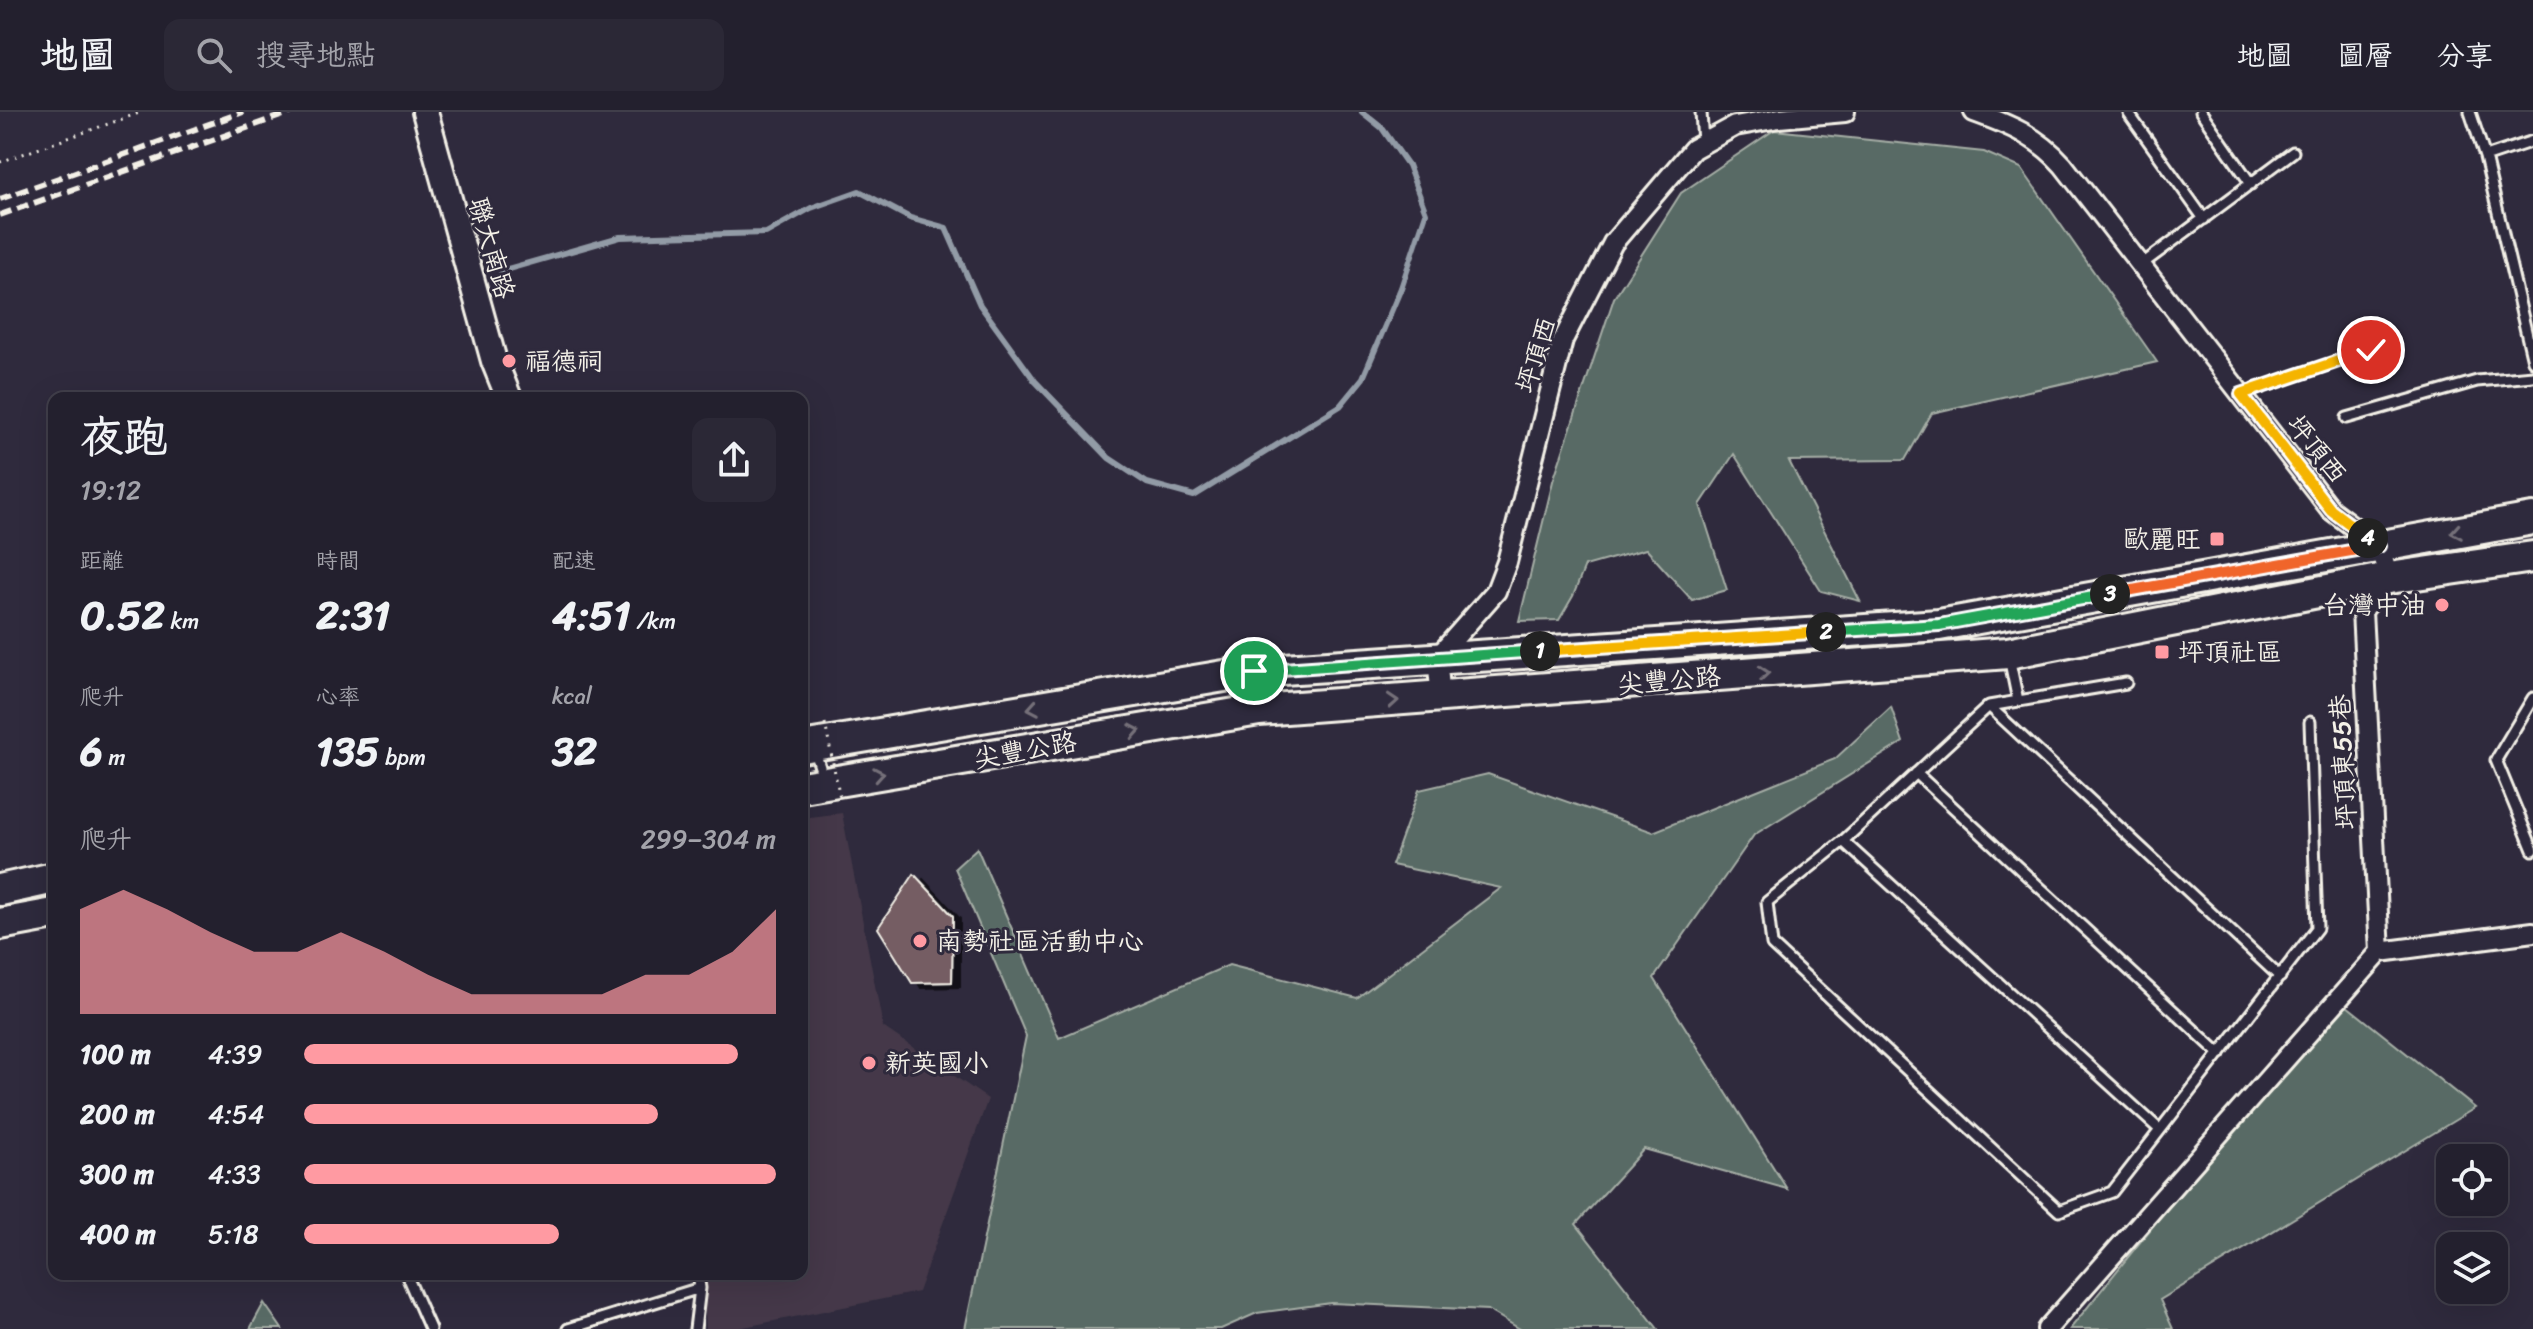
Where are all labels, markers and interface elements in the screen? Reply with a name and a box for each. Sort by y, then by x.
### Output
search box [164,19,724,91]
text: 地圖 [40,22,116,89]
text: 搜尋地點 [256,28,376,82]
text: 地圖 [2237,31,2293,80]
text: 圖層 [2337,31,2393,80]
text: 分享 [2437,31,2493,80]
icon: search [192,33,236,77]
street label: 聯大南路 [456,192,528,304]
street label: 坪頂西 [1502,311,1570,399]
pin [2337,316,2405,384]
icon: check [2349,328,2393,372]
place label: 福德祠 [525,338,603,384]
marker: 福德祠 [500,352,518,370]
text: 夜跑 [80,398,168,476]
street label: 坪頂西 [2275,404,2359,494]
button: share [692,418,776,502]
text: 19:12 [80,467,141,513]
place label: 歐麗旺 [2123,516,2201,562]
pin: 4 [2348,518,2388,558]
text: 4 [2361,518,2375,557]
one-way arrow [2449,523,2463,540]
marker: 歐麗旺 [2208,530,2226,548]
text: 距離 [80,541,124,580]
text: 時間 [316,541,360,580]
text: 配速 [552,541,596,580]
pin: 3 [2090,574,2130,614]
text: 3 [2104,574,2116,613]
text: 0.52 [80,580,165,651]
text: 2:31 [316,580,390,651]
text: 4:51 [552,580,631,651]
place label: 台灣中油 [2322,582,2426,628]
marker: 台灣中油 [2433,596,2451,614]
text: km [165,602,199,641]
text: /km [631,602,676,641]
pin: 2 [1806,612,1846,652]
text: 2 [1820,612,1832,651]
place label: 坪頂社區 [2178,629,2282,675]
pin: 1 [1520,631,1560,671]
text: 1 [1535,631,1545,670]
pin [1220,637,1288,705]
marker: 坪頂社區 [2153,643,2171,661]
icon: arrive [1232,649,1276,693]
street label: 尖豐公路 [1615,653,1723,707]
one-way arrow [1758,664,1771,681]
text: 爬升 [80,677,124,716]
text: 心率 [316,677,360,716]
text: kcal [552,677,592,716]
one-way arrow [1387,693,1400,710]
street label: 坪頂東55巷 [2316,693,2370,831]
one-way arrow [1026,698,1040,715]
text: 6 [80,716,103,787]
text: 135 [316,716,380,787]
text: 32 [552,716,597,787]
street label: 尖豐公路 [970,718,1080,782]
one-way arrow [1129,723,1142,740]
text: m [103,738,125,777]
text: bpm [380,738,426,777]
one-way arrow [872,767,886,784]
text: 爬升 [80,816,132,862]
text: 299–304 m [641,816,776,862]
place label: 南勢社區活動中心 [936,918,1144,964]
marker: 南勢社區活動中心 [911,932,929,950]
text: 100 m [80,1031,151,1077]
text: 4:39 [208,1031,262,1077]
place label: 新英國小 [885,1040,989,1086]
marker: 新英國小 [860,1054,878,1072]
text: 200 m [80,1091,155,1137]
text: 4:54 [208,1091,264,1137]
map controls [2436,1144,2508,1304]
button: locate [2436,1144,2508,1216]
text: 300 m [80,1151,154,1197]
text: 4:33 [208,1151,261,1197]
text: 400 m [80,1211,156,1257]
text: 5:18 [208,1211,259,1257]
button: layers [2436,1232,2508,1304]

